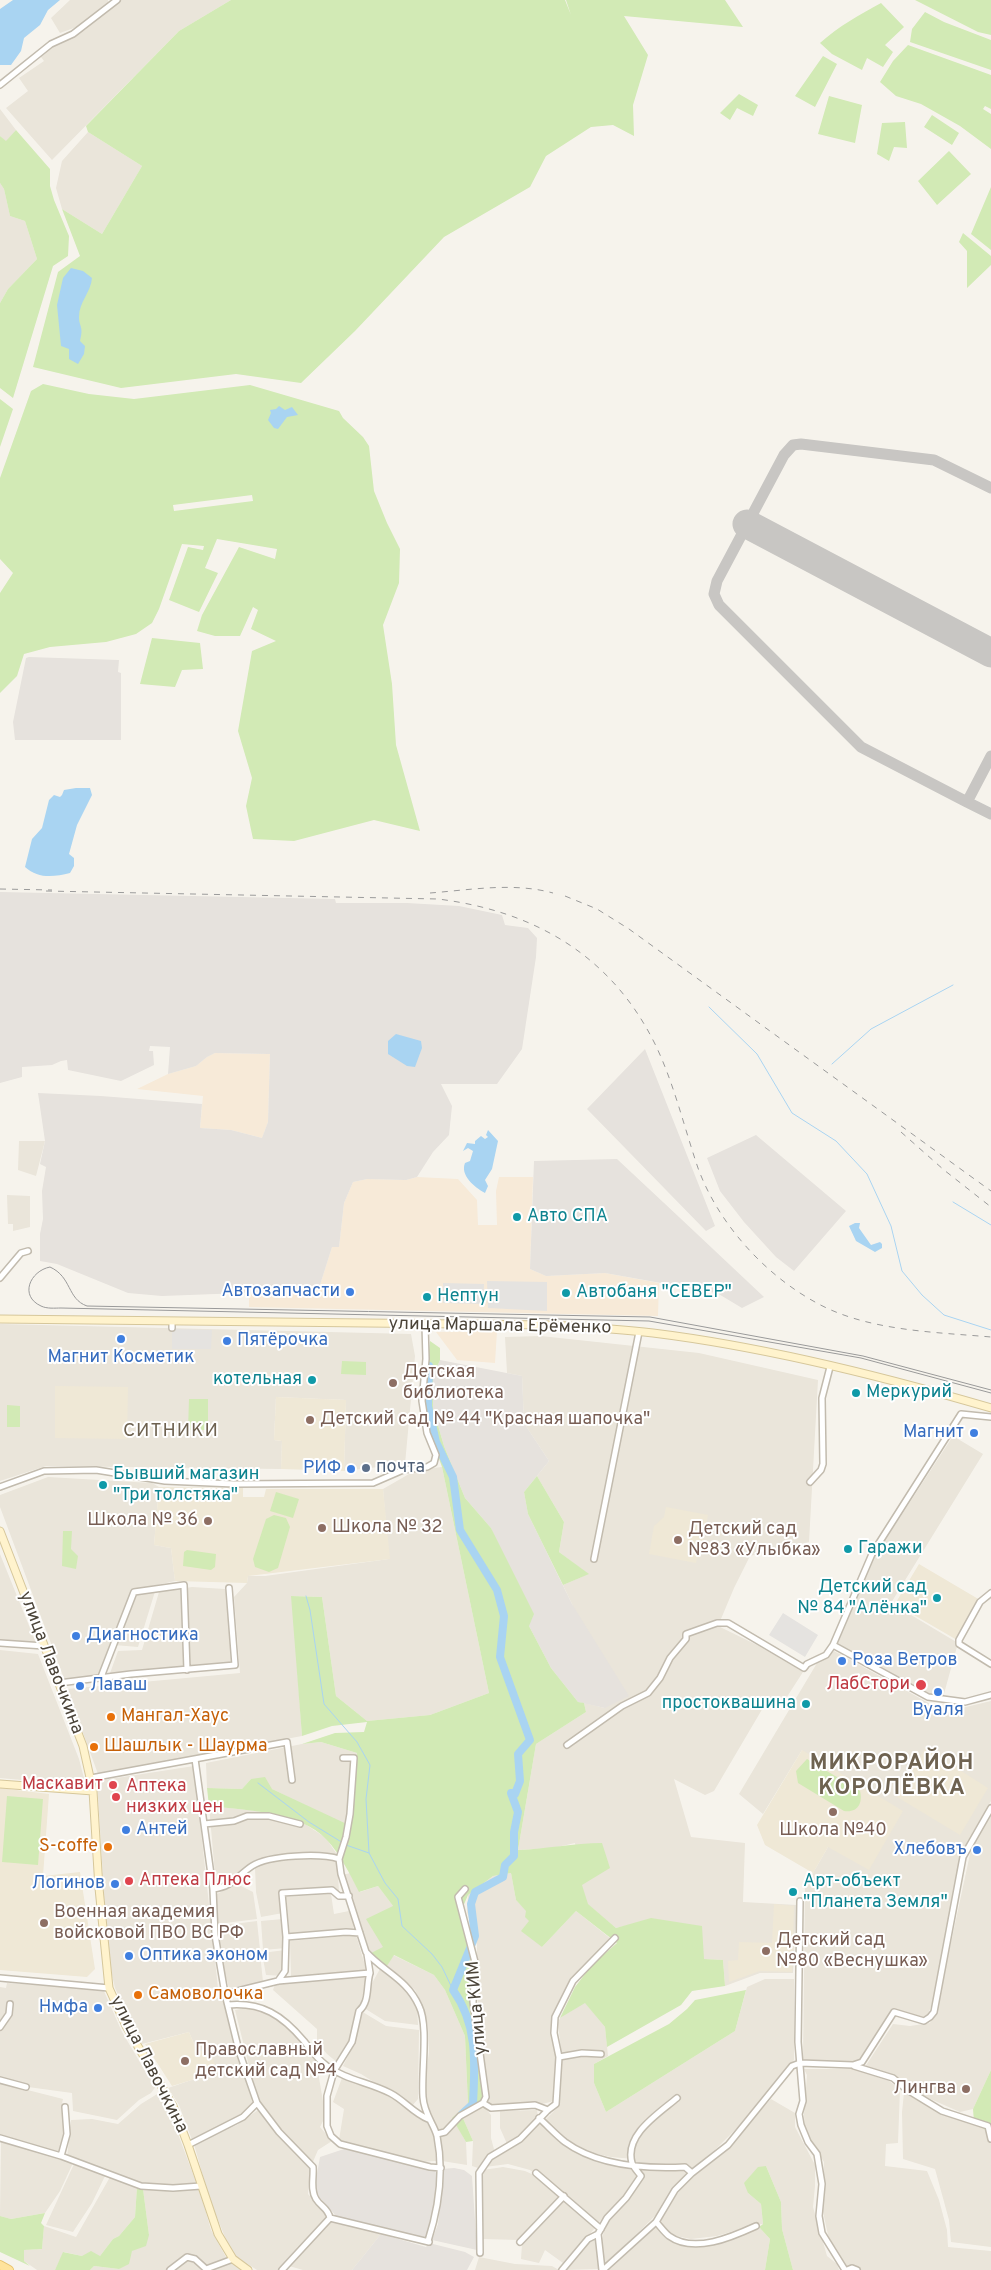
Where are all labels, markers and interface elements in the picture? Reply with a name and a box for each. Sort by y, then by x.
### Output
place label: Авто СПА [527,1206,608,1228]
marker: Авто СПА [511,1211,523,1223]
place label: Автозапчасти [221,1281,340,1303]
place label: Автобаня "СЕВЕР" [576,1282,732,1304]
marker: Автозапчасти [344,1286,356,1298]
place label: Нептун [437,1286,499,1308]
marker: Автобаня "СЕВЕР" [560,1287,572,1299]
marker: Нептун [421,1291,433,1303]
street label: улица Маршала Ерёменко [388,1314,612,1340]
place label: Пятёрочка [237,1330,328,1352]
marker: Магнит Косметик [115,1333,127,1345]
marker: Пятёрочка [221,1335,233,1347]
place label: Магнит Косметик [48,1347,194,1369]
place label: Детская библиотека [403,1362,504,1405]
place label: котельная [213,1369,302,1391]
marker: котельная [306,1374,318,1386]
marker: Детская библиотека [387,1377,399,1389]
place label: Меркурий [866,1382,952,1404]
marker: Меркурий [850,1387,862,1399]
place label: Детский сад № 44 "Красная шапочка" [320,1409,650,1431]
marker: Детский сад № 44 "Красная шапочка" [304,1414,316,1426]
district label: СИТНИКИ [122,1421,220,1443]
place label: Магнит [903,1422,964,1444]
marker: Магнит [968,1427,980,1439]
place label: почта [376,1457,425,1479]
place label: РИФ [303,1458,341,1480]
marker: почта [360,1462,372,1474]
marker: РИФ [345,1463,357,1475]
place label: Бывший магазин "Три толстяка" [113,1464,259,1506]
marker: Бывший магазин "Три толстяка" [97,1479,109,1491]
place label: Школа № 36 [87,1510,198,1532]
marker: Школа № 36 [202,1515,214,1527]
place label: Школа № 32 [332,1517,443,1539]
place label: Детский сад №83 «Улыбка» [688,1519,821,1562]
marker: Школа № 32 [316,1522,328,1534]
marker: Детский сад №83 «Улыбка» [672,1534,684,1546]
place label: Гаражи [858,1538,923,1560]
marker: Гаражи [842,1543,854,1555]
place label: Детский сад № 84 "Алёнка" [797,1577,927,1620]
street label: улица Лавочкина [13,1589,87,1737]
marker: Детский сад № 84 "Алёнка" [931,1592,943,1604]
place label: Диагностика [86,1625,198,1647]
marker: Диагностика [70,1630,82,1642]
place label: Роза Ветров [852,1650,958,1672]
marker: Роза Ветров [836,1655,848,1667]
place label: ЛабСтори [826,1674,910,1696]
place label: Лаваш [90,1675,147,1697]
marker: ЛабСтори [914,1678,928,1692]
marker: Лаваш [74,1680,86,1692]
marker: Вуаля [932,1686,944,1698]
place label: простоквашина [662,1693,796,1715]
marker: простоквашина [800,1698,812,1710]
place label: Вуаля [912,1700,964,1722]
place label: Мангал-Хаус [121,1706,229,1728]
marker: Мангал-Хаус [105,1711,117,1723]
place label: Шашлык - Шаурма [104,1736,267,1758]
marker: Шашлык - Шаурма [88,1741,100,1753]
district label: МИКРОРАЙОН КОРОЛЁВКА [808,1752,976,1804]
place label: Маскавит [22,1774,103,1796]
place label: Аптека низких цен [126,1776,223,1818]
marker: Маскавит [107,1779,119,1791]
marker: Аптека низких цен [110,1791,122,1803]
marker: Школа №40 [827,1806,839,1818]
place label: Антей [136,1819,188,1841]
place label: Школа №40 [779,1820,887,1842]
marker: Антей [120,1824,132,1836]
place label: S-coffe [39,1836,98,1858]
place label: Хлебовъ [894,1839,967,1861]
marker: S-coffe [102,1841,114,1853]
marker: Хлебовъ [971,1844,983,1856]
place label: Аптека Плюс [139,1870,251,1892]
place label: Арт-объект "Планета Земля" [803,1871,948,1914]
place label: Логинов [32,1873,105,1895]
marker: Аптека Плюс [123,1875,135,1887]
marker: Логинов [109,1878,121,1890]
marker: Арт-объект "Планета Земля" [787,1886,799,1898]
place label: Военная академия войсковой ПВО ВС РФ [54,1902,244,1945]
marker: Военная академия войсковой ПВО ВС РФ [38,1917,50,1929]
place label: Детский сад №80 «Веснушка» [776,1930,928,1972]
place label: Оптика эконом [139,1945,268,1967]
marker: Детский сад №80 «Веснушка» [760,1945,772,1957]
marker: Оптика эконом [123,1950,135,1962]
street label: улица КИМ [463,1960,493,2056]
place label: Самоволочка [148,1984,263,2006]
marker: Самоволочка [132,1989,144,2001]
street label: улица Лавочкина [104,1993,192,2137]
place label: Нмфа [39,1997,88,2019]
marker: Нмфа [92,2002,104,2014]
place label: Православный детский сад №4 [195,2040,337,2082]
marker: Православный детский сад №4 [179,2055,191,2067]
place label: Лингва [893,2078,956,2100]
marker: Лингва [960,2083,972,2095]

